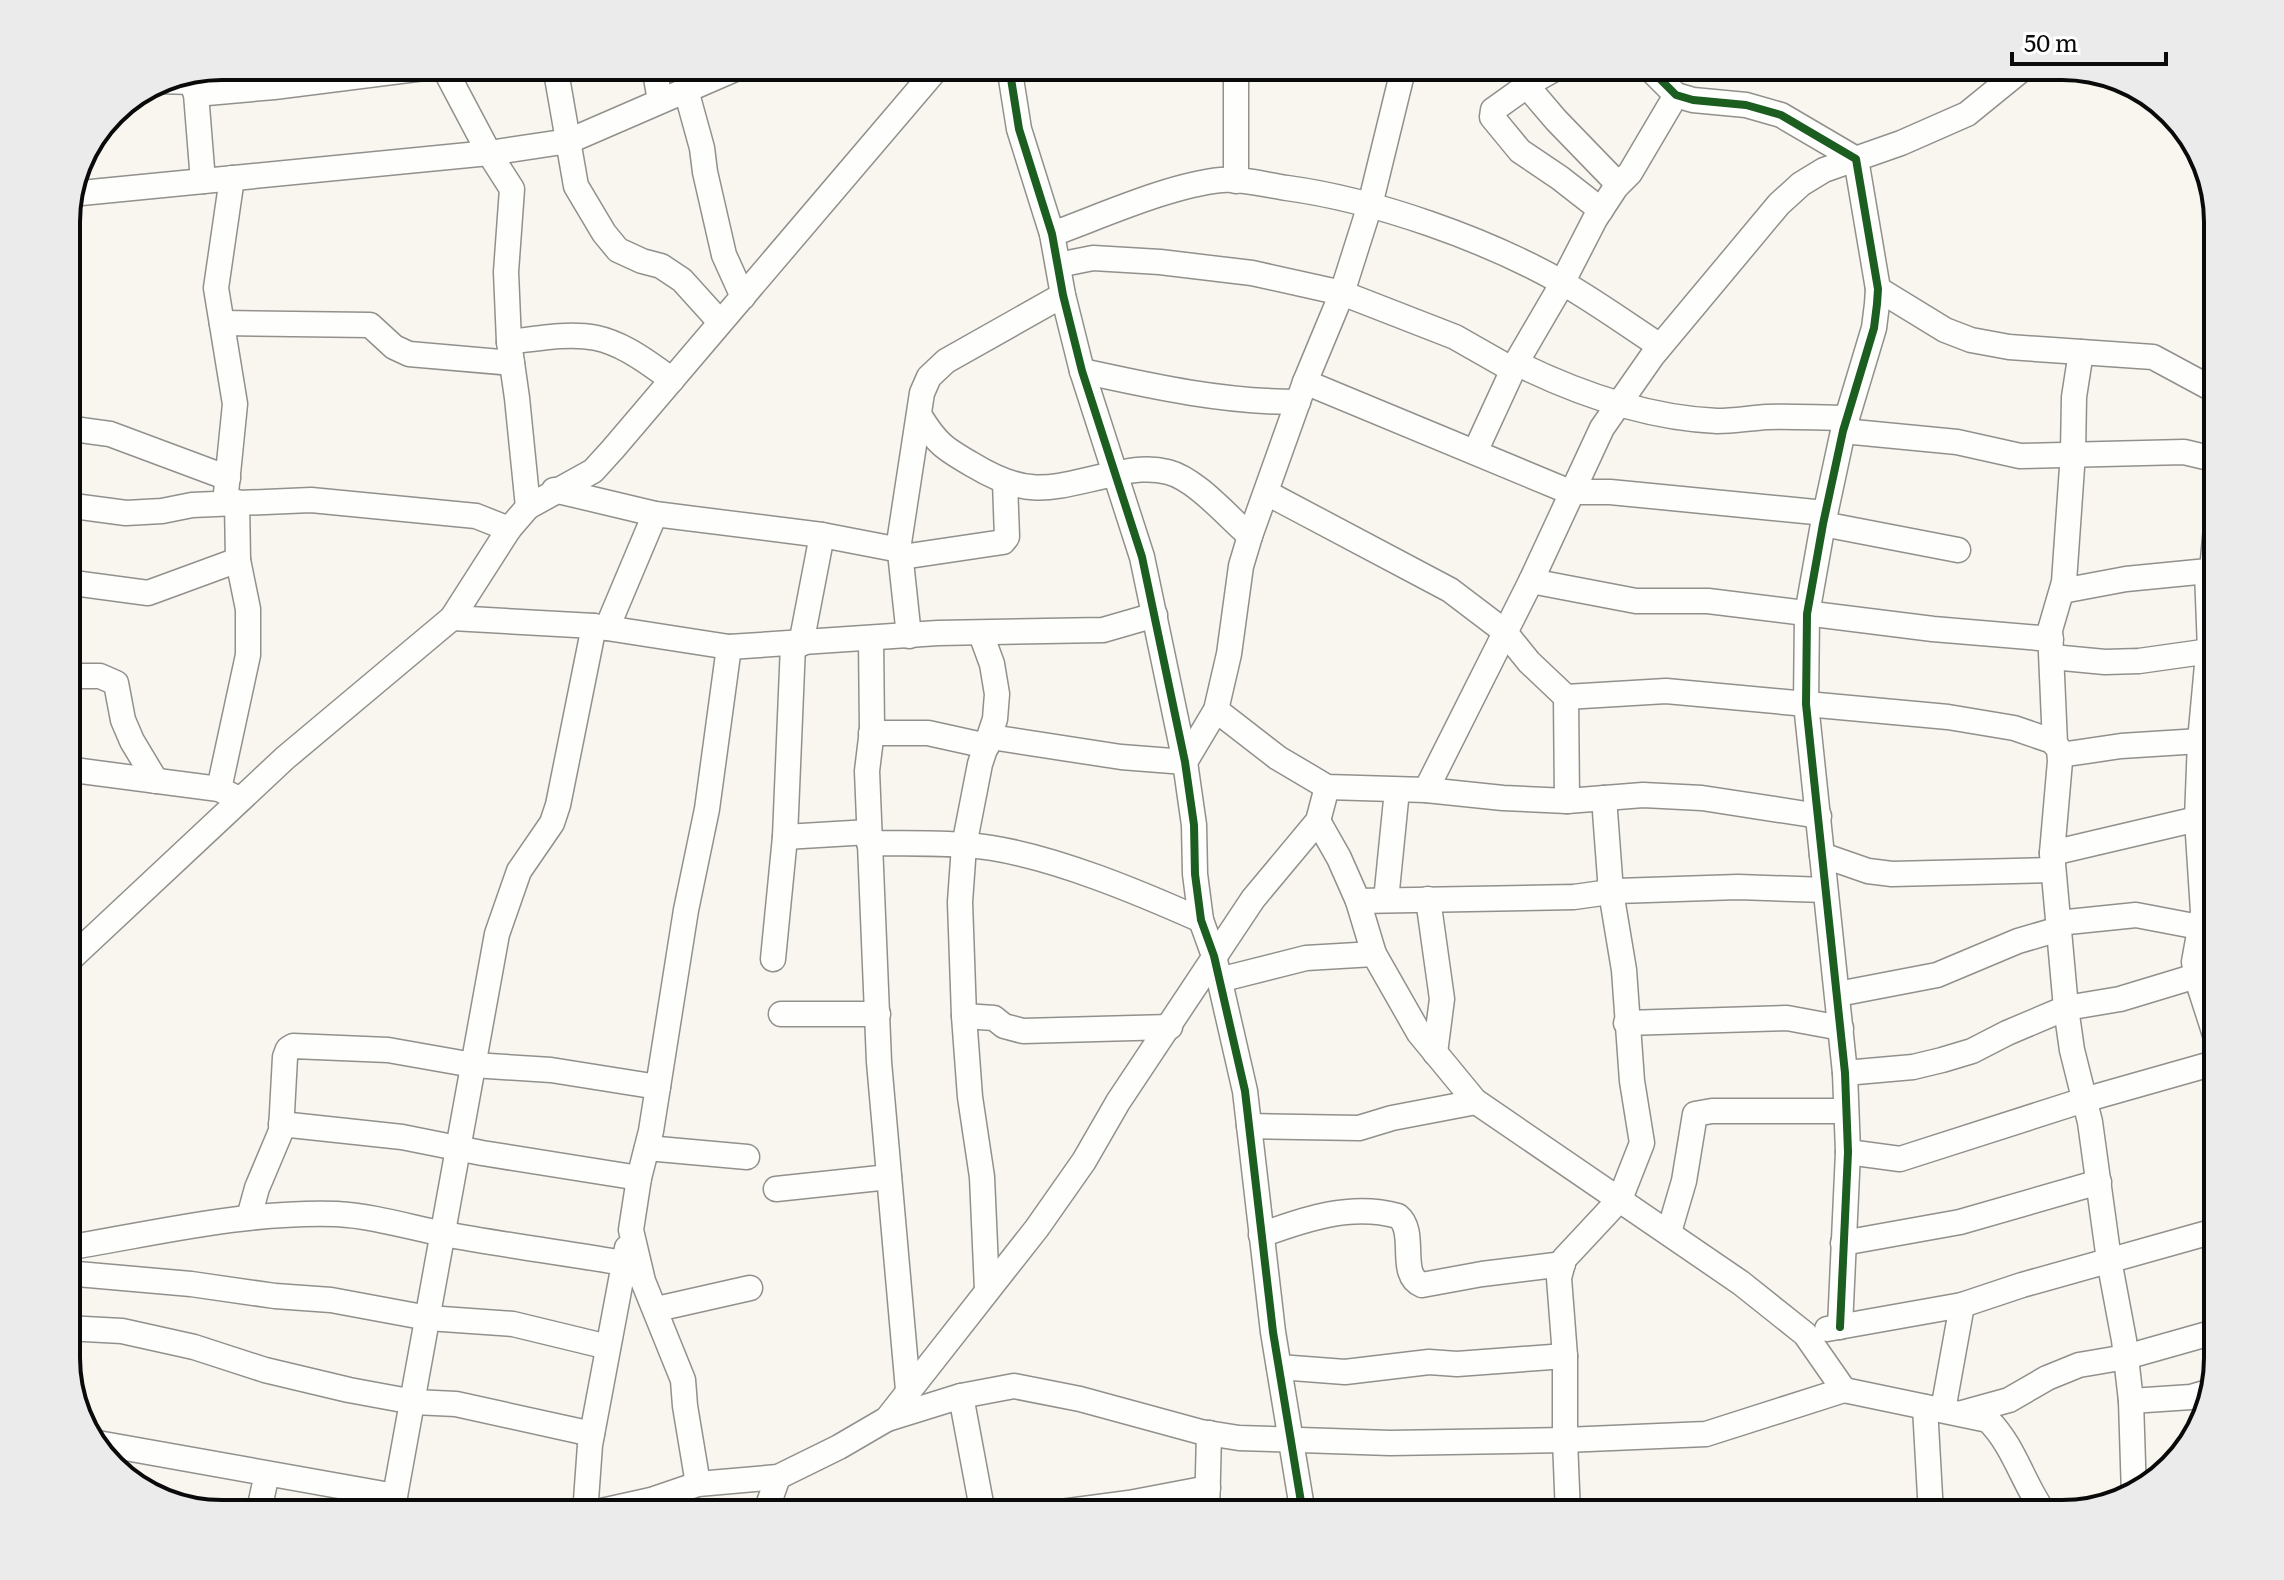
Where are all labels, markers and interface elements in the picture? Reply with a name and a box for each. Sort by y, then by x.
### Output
scale bar [2012,16,2166,66]
text: 50 m [2024,24,2078,59]

